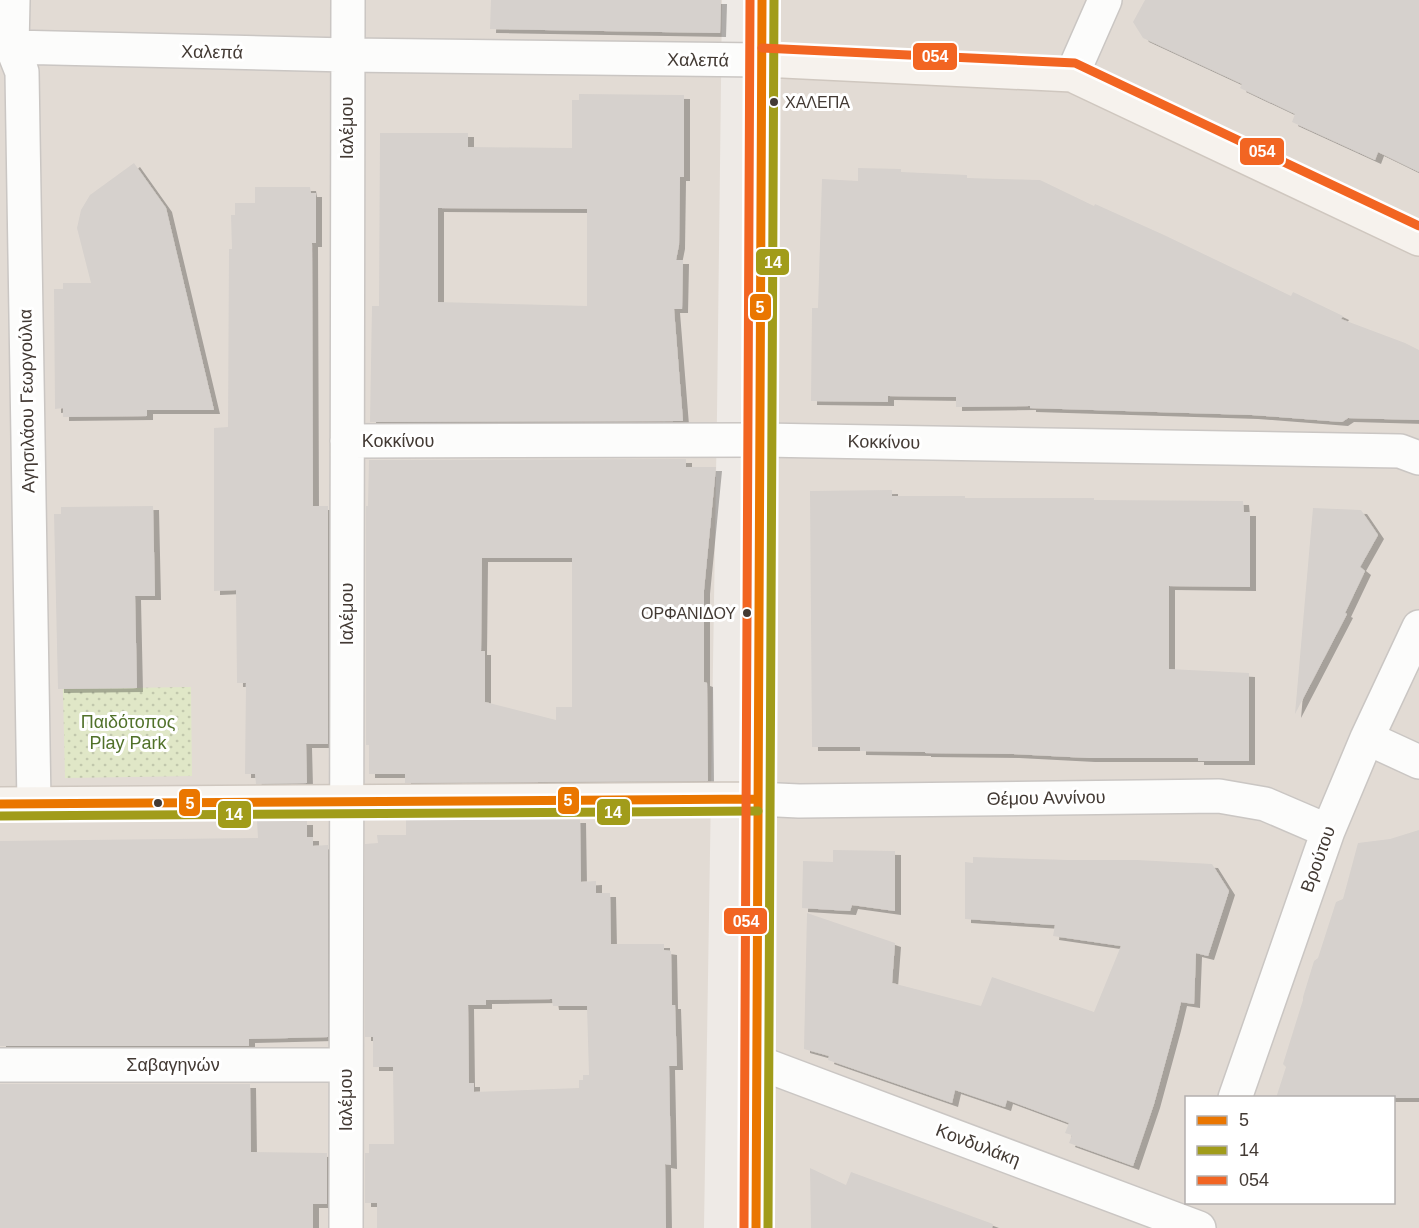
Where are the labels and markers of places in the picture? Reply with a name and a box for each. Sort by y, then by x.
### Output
place label: ΧΑΛΕΠΑ [785,94,850,111]
marker: ΧΑΛΕΠΑ [768,96,780,108]
place label: ΟΡΦΑΝΙΔΟΥ [641,605,736,622]
marker: ΟΡΦΑΝΙΔΟΥ [741,607,753,619]
unlabelled marker [152,797,164,809]

